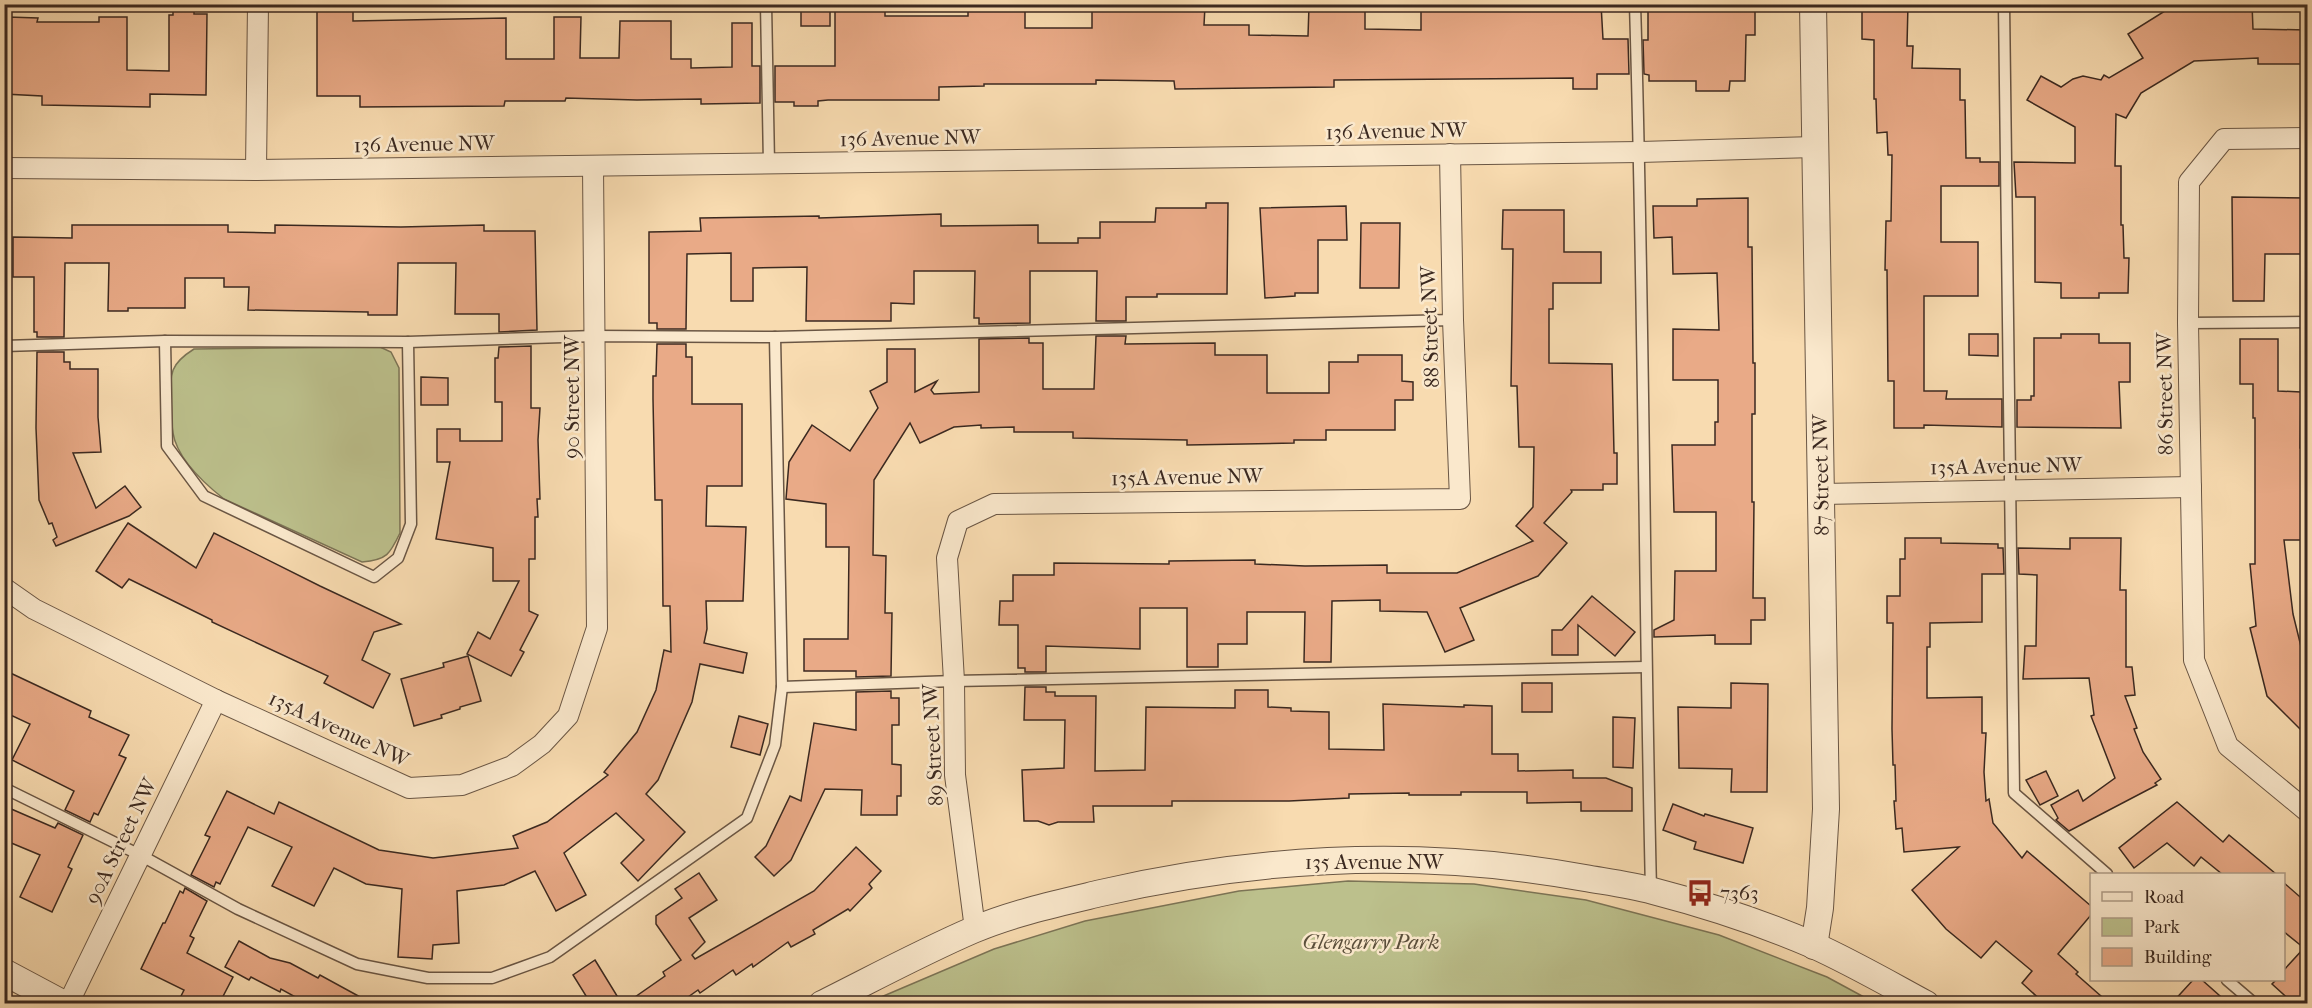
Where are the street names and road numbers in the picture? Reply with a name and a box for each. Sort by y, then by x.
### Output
street label: 136 Avenue NW [1325,118,1468,144]
street label: 136 Avenue NW [839,125,982,151]
street label: 136 Avenue NW [353,131,496,157]
street label: 88 Street NW [1416,264,1444,388]
street label: 86 Street NW [2152,331,2178,456]
street label: 90 Street NW [560,334,584,459]
street label: 87 Street NW [1808,413,1834,536]
street label: 135A Avenue NW [1930,453,2084,479]
street label: 135A Avenue NW [1111,464,1265,490]
street label: 89 Street NW [918,682,948,807]
street label: 135A Avenue NW [265,686,414,773]
street label: 90A Street NW [80,773,162,908]
street label: 135 Avenue NW [1305,850,1445,874]

